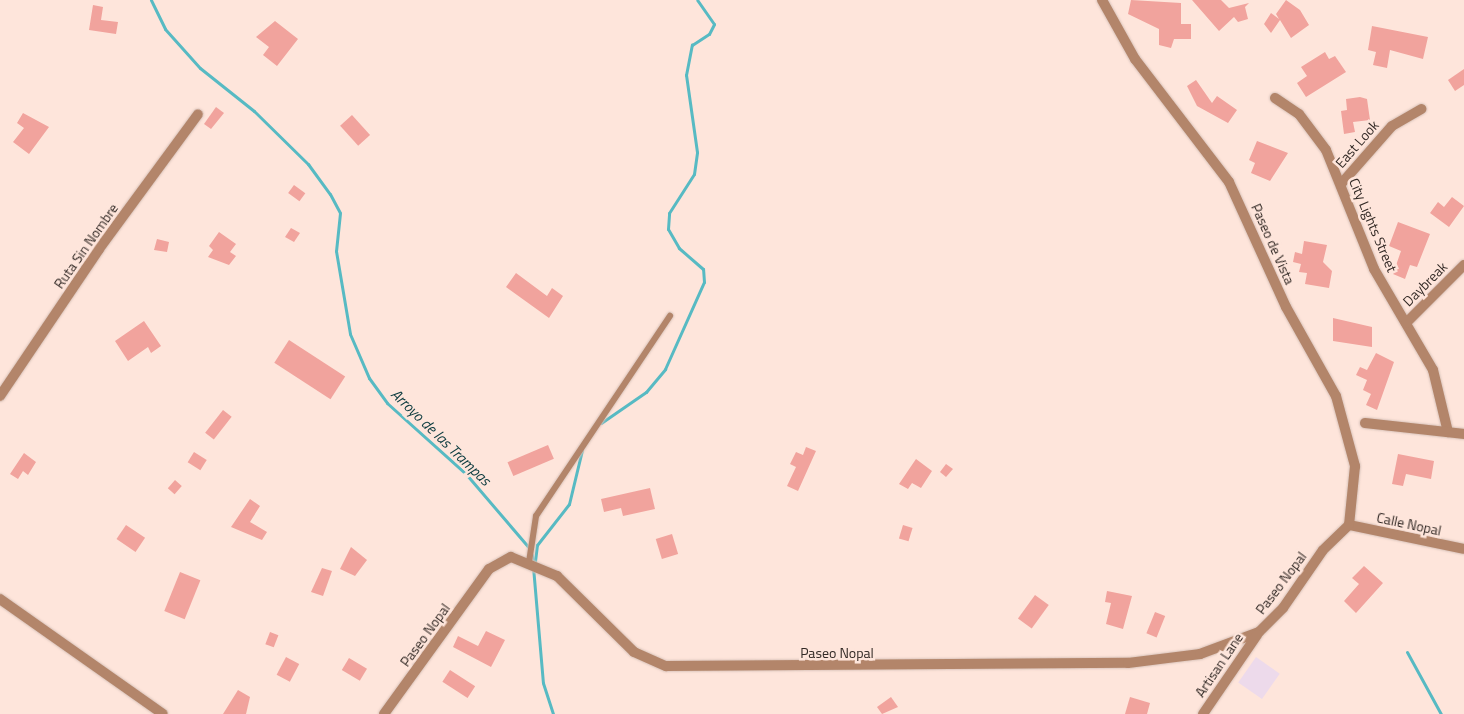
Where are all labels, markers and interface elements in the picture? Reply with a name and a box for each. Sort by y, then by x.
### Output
street label: East Look [1332,117,1382,171]
street label: City Lights Street [1346,175,1400,275]
street label: Ruta Sin Nombre [50,200,122,292]
street label: Paseo de Vista [1248,201,1298,287]
street label: Daybreak [1399,258,1451,310]
water label: Arroyo de las Trampas [387,385,495,489]
street label: Calle Nopal [1375,509,1443,539]
street label: Paseo Nopal [1252,549,1310,617]
street label: Paseo Nopal [397,600,453,670]
street label: Artisan Lane [1191,630,1247,700]
street label: Paseo Nopal [800,645,874,661]

